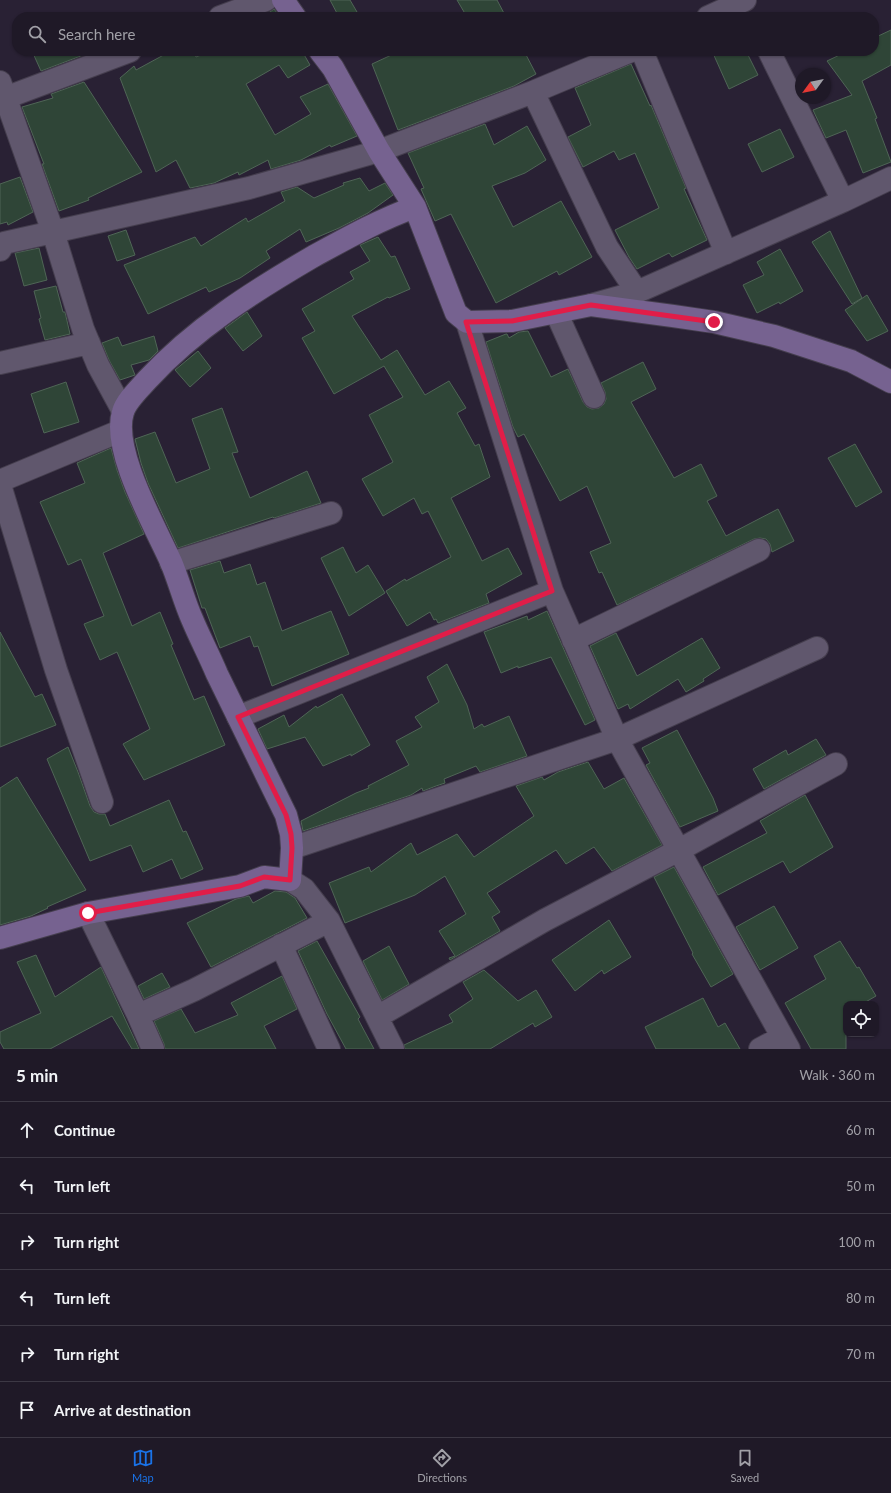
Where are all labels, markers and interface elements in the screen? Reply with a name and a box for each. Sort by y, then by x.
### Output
search box [12,12,879,56]
icon: search [26,23,48,45]
text: Search here [58,25,135,43]
north arrow [795,68,831,104]
route end [705,313,723,331]
route start [79,904,97,922]
map controls [843,1001,879,1037]
button: locate [843,1001,879,1037]
text: 5 min [16,1065,58,1086]
text: Walk · 360 m [799,1067,875,1083]
icon: ahead [16,1119,38,1141]
text: Continue [54,1121,115,1139]
text: 60 m [846,1122,875,1138]
icon: left [16,1175,38,1197]
text: Turn left [54,1177,110,1195]
text: 50 m [846,1178,875,1194]
icon: right [16,1231,38,1253]
text: Turn right [54,1233,119,1251]
text: 100 m [838,1234,875,1250]
icon: left [16,1287,38,1309]
text: Turn left [54,1289,110,1307]
text: 80 m [846,1290,875,1306]
icon: right [16,1343,38,1365]
text: Turn right [54,1345,119,1363]
text: 70 m [846,1346,875,1362]
icon: arrive [16,1399,38,1421]
text: Arrive at destination [54,1401,191,1419]
tab: Map [132,1447,154,1484]
tab: Directions [417,1447,467,1484]
tab: Saved [730,1447,759,1484]

